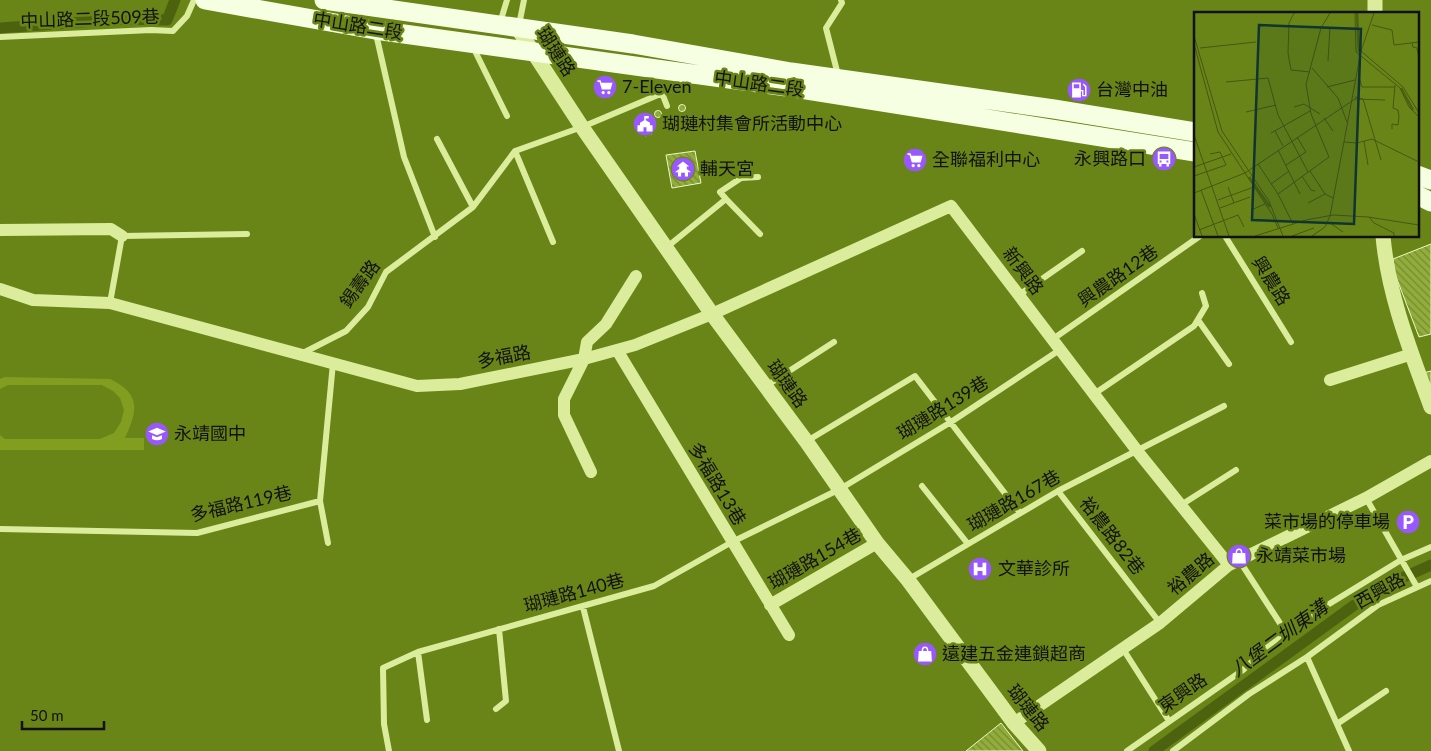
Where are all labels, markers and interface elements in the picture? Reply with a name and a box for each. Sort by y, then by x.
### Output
street label: 中山路二段509巷 [20,5,160,31]
street label: 中山路二段 [312,7,404,43]
inset map [1194,12,1418,238]
street label: 瑚璉路 [533,23,581,80]
street label: 中山路二段 [713,66,805,100]
supermarket icon: 7-Eleven [592,74,618,100]
place label: 7-Eleven [622,75,692,97]
fuel station icon: 台灣中油 [1066,77,1092,103]
place label: 台灣中油 [1096,78,1168,100]
public building icon: 瑚璉村集會所活動中心 [632,111,658,137]
place label: 瑚璉村集會所活動中心 [662,112,842,134]
bus stop icon: 永興路口 [1151,146,1177,172]
supermarket icon: 全聯福利中心 [902,147,928,173]
place label: 永興路口 [1074,147,1146,169]
place label: 全聯福利中心 [932,148,1040,170]
temple icon: 輔天宮 [670,156,696,182]
place label: 輔天宮 [700,157,754,179]
street label: 興農路12巷 [1073,240,1162,311]
street label: 新興路 [999,242,1049,299]
street label: 興農路 [1248,252,1295,309]
street label: 錫壽路 [334,255,384,312]
street label: 多福路 [475,340,532,372]
street label: 瑚璉路 [763,355,813,412]
street label: 瑚璉路139巷 [893,370,992,444]
school or university icon: 永靖國中 [144,421,170,447]
place label: 永靖國中 [174,422,246,444]
street label: 多福路13巷 [685,438,751,529]
street label: 瑚璉路167巷 [963,465,1064,535]
street label: 多福路119巷 [188,481,294,525]
street label: 裕農路82巷 [1076,492,1150,579]
parking icon: 菜市場的停車場 [1395,509,1421,535]
place label: 菜市場的停車場 [1264,510,1390,532]
street label: 瑚璉路154巷 [764,523,865,593]
shop icon: 永靖菜市場 [1226,543,1252,569]
place label: 永靖菜市場 [1256,544,1346,566]
street label: 裕農路 [1163,547,1218,599]
hospital icon: 文華診所 [967,556,993,582]
place label: 文華診所 [998,557,1070,579]
street label: 西興路 [1351,567,1408,613]
street label: 瑚璉路140巷 [521,568,626,616]
water label: 八堡二圳東溝 [1226,593,1334,680]
shop icon: 遠建五金連鎖超商 [912,641,938,667]
place label: 遠建五金連鎖超商 [942,642,1086,664]
street label: 東興路 [1154,668,1211,717]
street label: 瑚璉路 [1003,679,1054,735]
scale bar [22,698,105,730]
text: 50 m [30,706,64,724]

